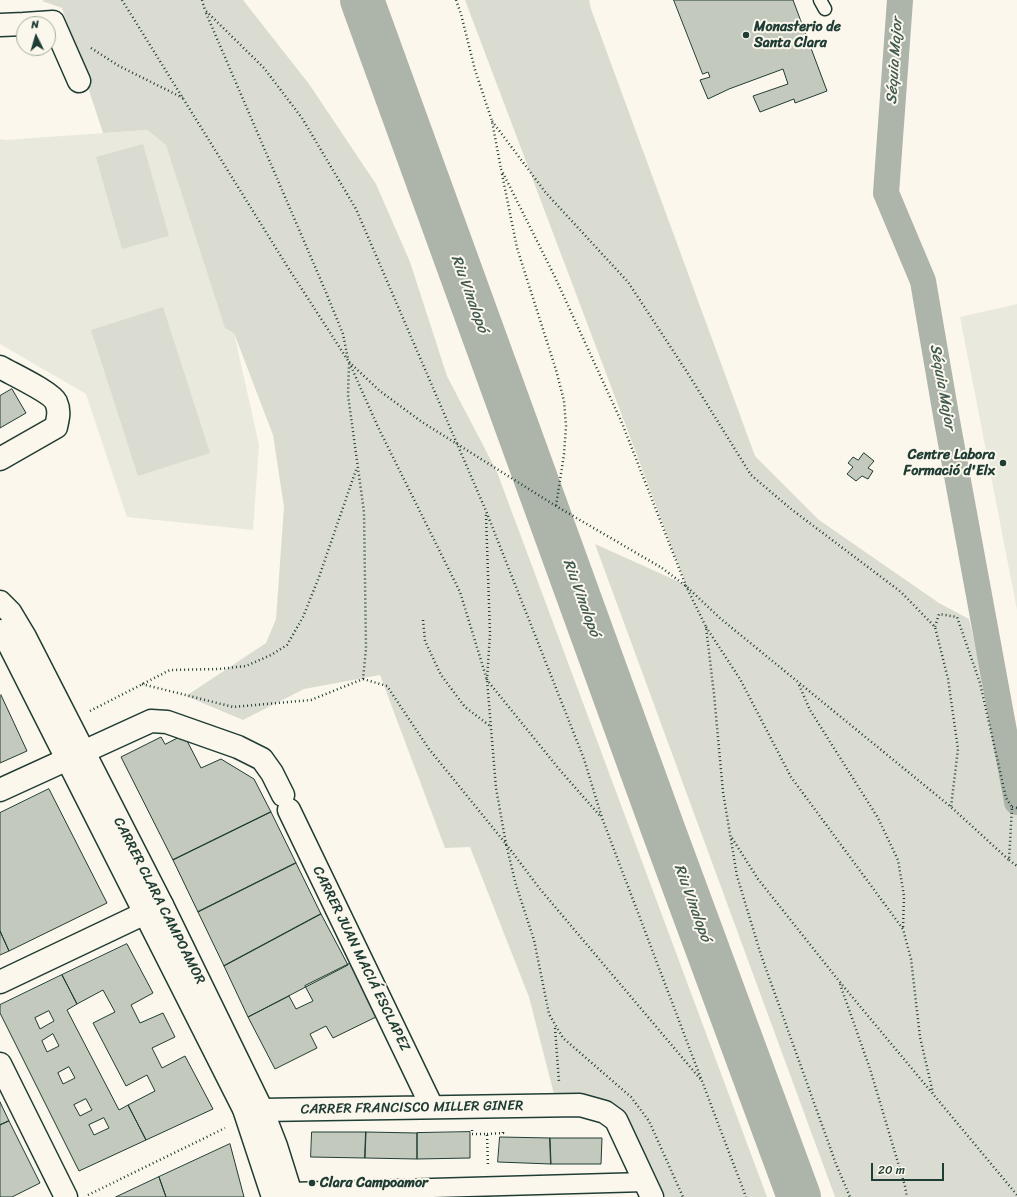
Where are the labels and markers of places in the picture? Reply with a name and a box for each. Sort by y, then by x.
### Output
place label: Monasterio de Santa Clara [754,19,841,52]
marker: Monasterio de Santa Clara [741,30,751,40]
place label: Centre Labora Formació d'Elx [904,447,995,480]
marker: Centre Labora Formació d'Elx [998,458,1008,468]
place label: Clara Campoamor [320,1175,428,1191]
marker: Clara Campoamor [307,1178,317,1188]

